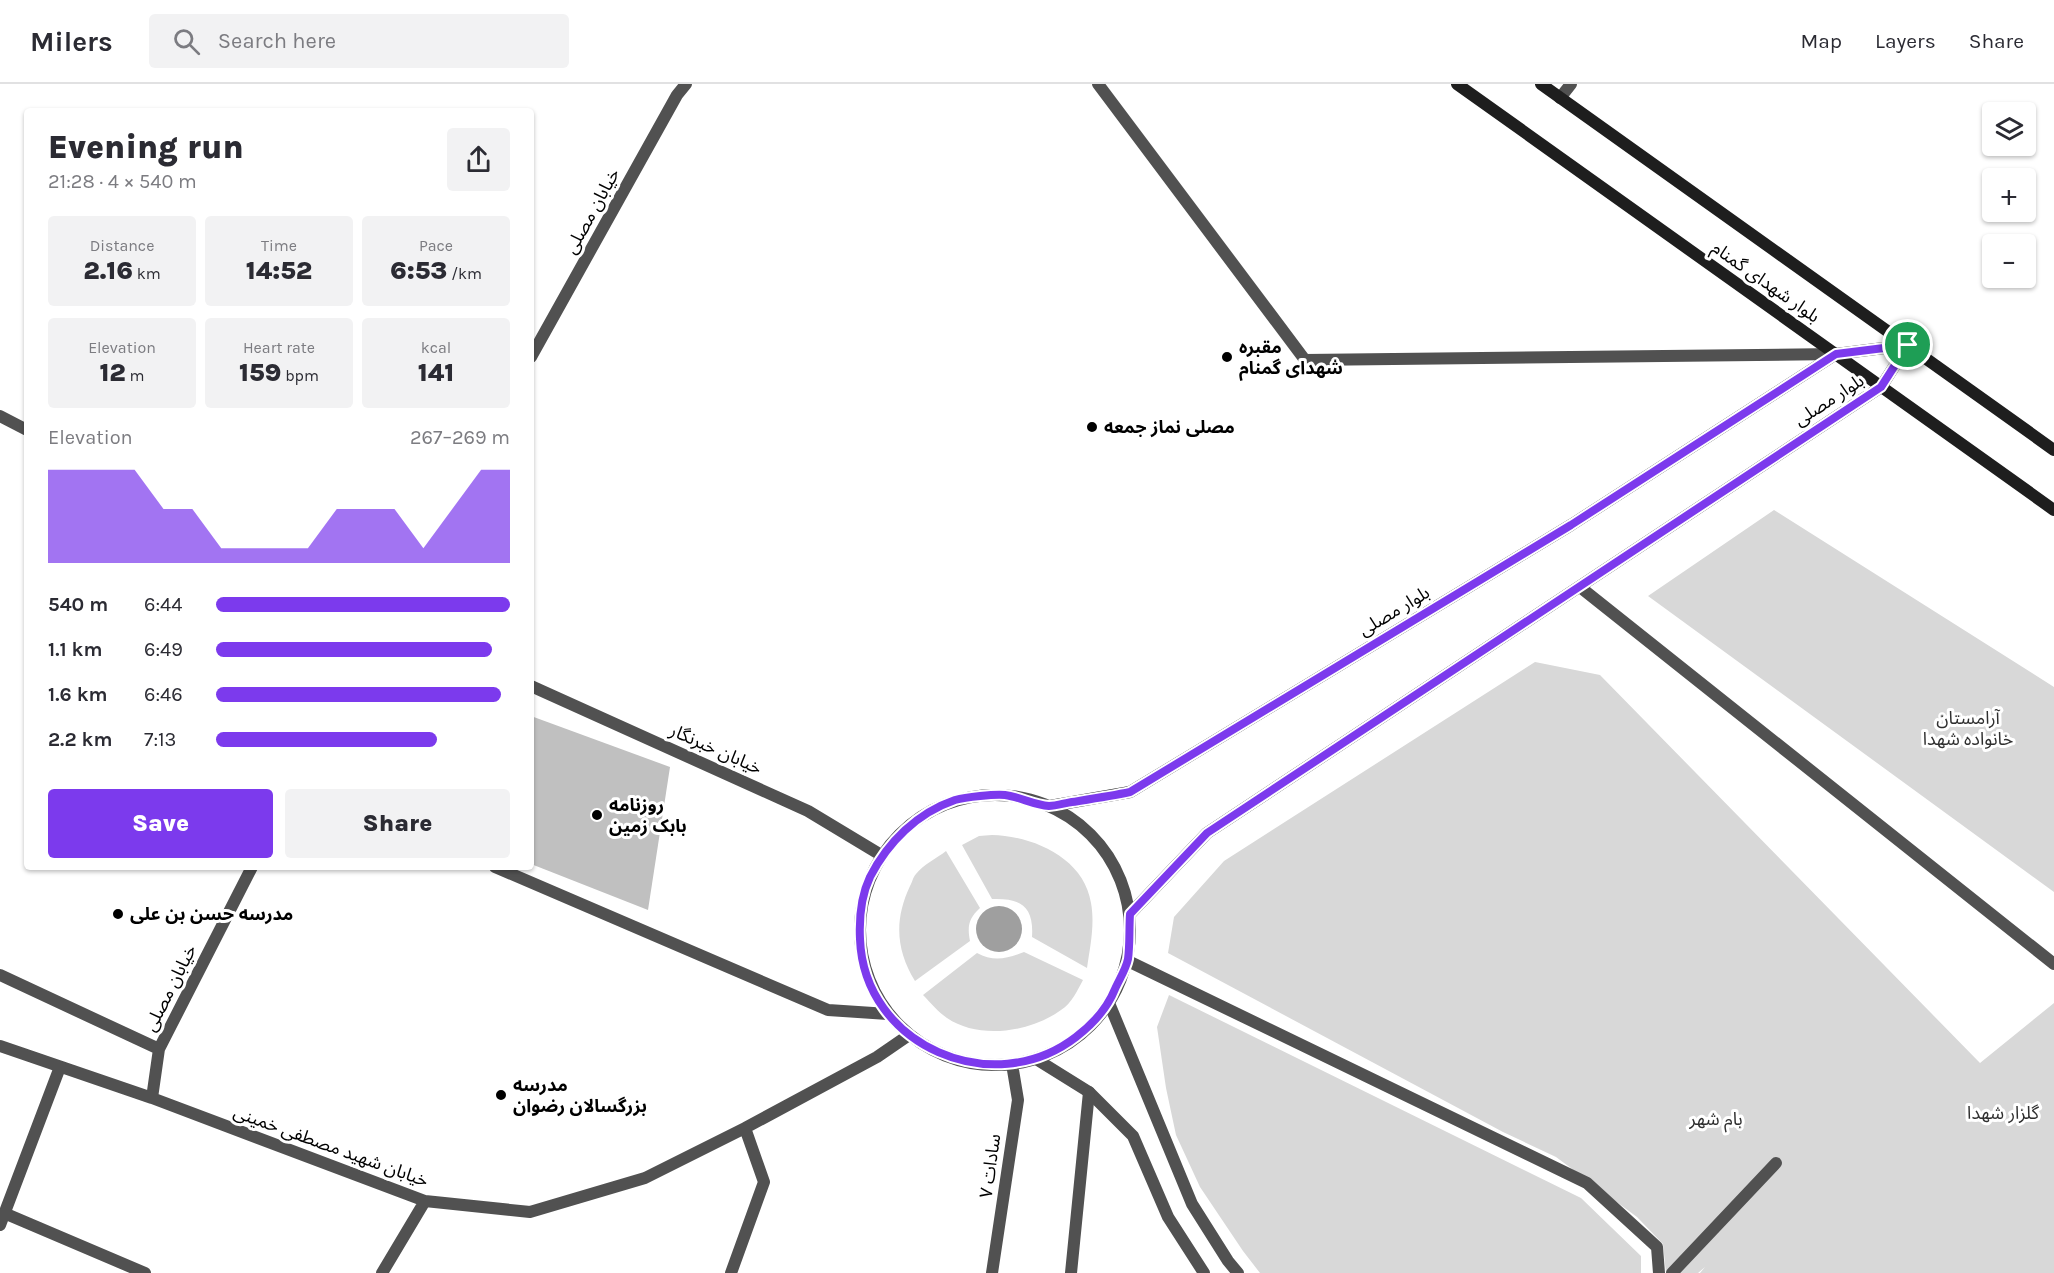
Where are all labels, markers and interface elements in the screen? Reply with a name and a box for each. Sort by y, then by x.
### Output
search box [149,14,569,68]
text: Milers [30,25,113,58]
icon: search [170,25,203,58]
text: Search here [218,28,336,54]
text: Map [1800,29,1842,53]
text: Layers [1875,29,1936,53]
text: Share [1969,29,2024,53]
map controls [1982,102,2036,288]
button: layers [1982,102,2036,156]
text: Evening run [48,128,244,166]
button: share [447,128,510,191]
street label: خیابان مصلی [559,164,625,258]
button: + [1982,168,2036,222]
text: 21:28 · 4 × 540 m [48,170,197,193]
button: − [1982,234,2036,288]
text: Distance [90,236,154,255]
text: Time [261,236,297,255]
text: Pace [419,236,453,255]
street label: بلوار شهدای گمنام [1706,237,1824,330]
text: 2.16 [83,255,133,286]
text: 14:52 [246,255,312,286]
text: 6:53 [390,255,447,286]
text: km [133,264,161,283]
text: /km [447,264,482,283]
pin [1882,319,1933,370]
icon: arrive [1891,328,1924,361]
place label: مقبره شهدای گمنام [1239,336,1343,381]
text: Elevation [88,338,156,357]
text: Heart rate [243,338,315,357]
text: kcal [421,338,451,357]
marker: مقبره شهدای گمنام [1220,350,1234,364]
text: 12 [99,357,126,388]
text: 159 [239,357,281,388]
text: 141 [418,357,454,388]
text: m [126,366,145,385]
text: bpm [281,366,319,385]
street label: بلوار مصلی [1790,369,1868,431]
place label: مصلی نماز جمعه [1104,416,1235,438]
marker: مصلی نماز جمعه [1085,420,1099,434]
text: Elevation [48,426,133,449]
text: 267–269 m [410,426,510,449]
street label: بلوار مصلی [1354,581,1434,641]
text: 540 m [48,593,108,616]
text: 6:44 [144,593,182,616]
text: 1.1 km [48,638,102,661]
text: 6:49 [144,638,183,661]
text: 1.6 km [48,683,107,706]
text: 6:46 [144,683,183,706]
park label: آرامستان خانواده شهدا [1923,707,2013,750]
street label: خیابان خبرنگار [666,719,765,779]
text: 2.2 km [48,728,112,751]
text: 7:13 [144,728,176,751]
button: Save [48,789,273,858]
button: Share [285,789,510,858]
place label: روزنامه بابک زمین [609,794,687,837]
marker: روزنامه بابک زمین [590,808,604,822]
place label: مدرسه حسن بن علی [130,903,293,925]
marker: مدرسه حسن بن علی [111,907,125,921]
street label: خیابان مصلی [139,941,201,1035]
place label: مدرسه بزرگسالان رضوان [513,1074,647,1117]
marker: مدرسه بزرگسالان رضوان [494,1088,508,1102]
street label: خیابان شهید مصطفی خمینی [230,1100,432,1192]
park label: گلزار شهدا [1967,1102,2039,1124]
park label: بام شهر [1688,1108,1743,1133]
street label: سادات ۷ [975,1132,1005,1200]

